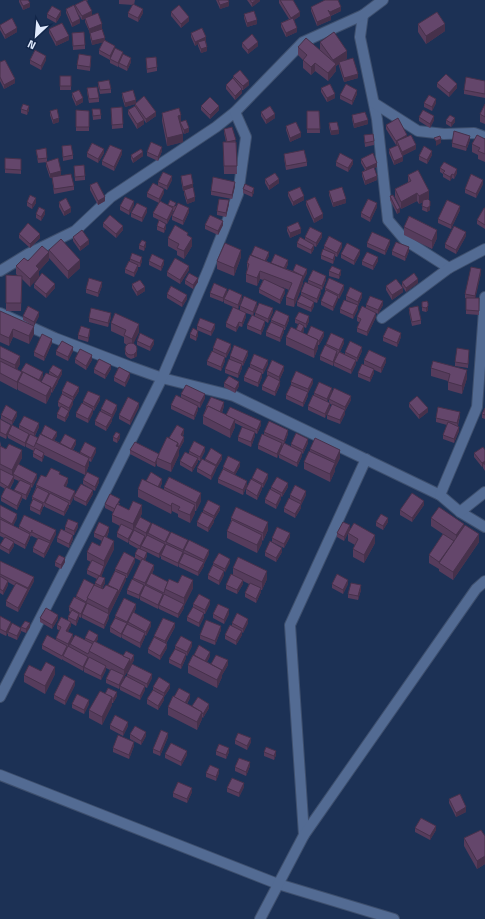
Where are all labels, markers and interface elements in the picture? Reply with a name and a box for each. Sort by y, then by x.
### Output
north arrow [16,16,56,56]
text: N [25,36,39,54]

